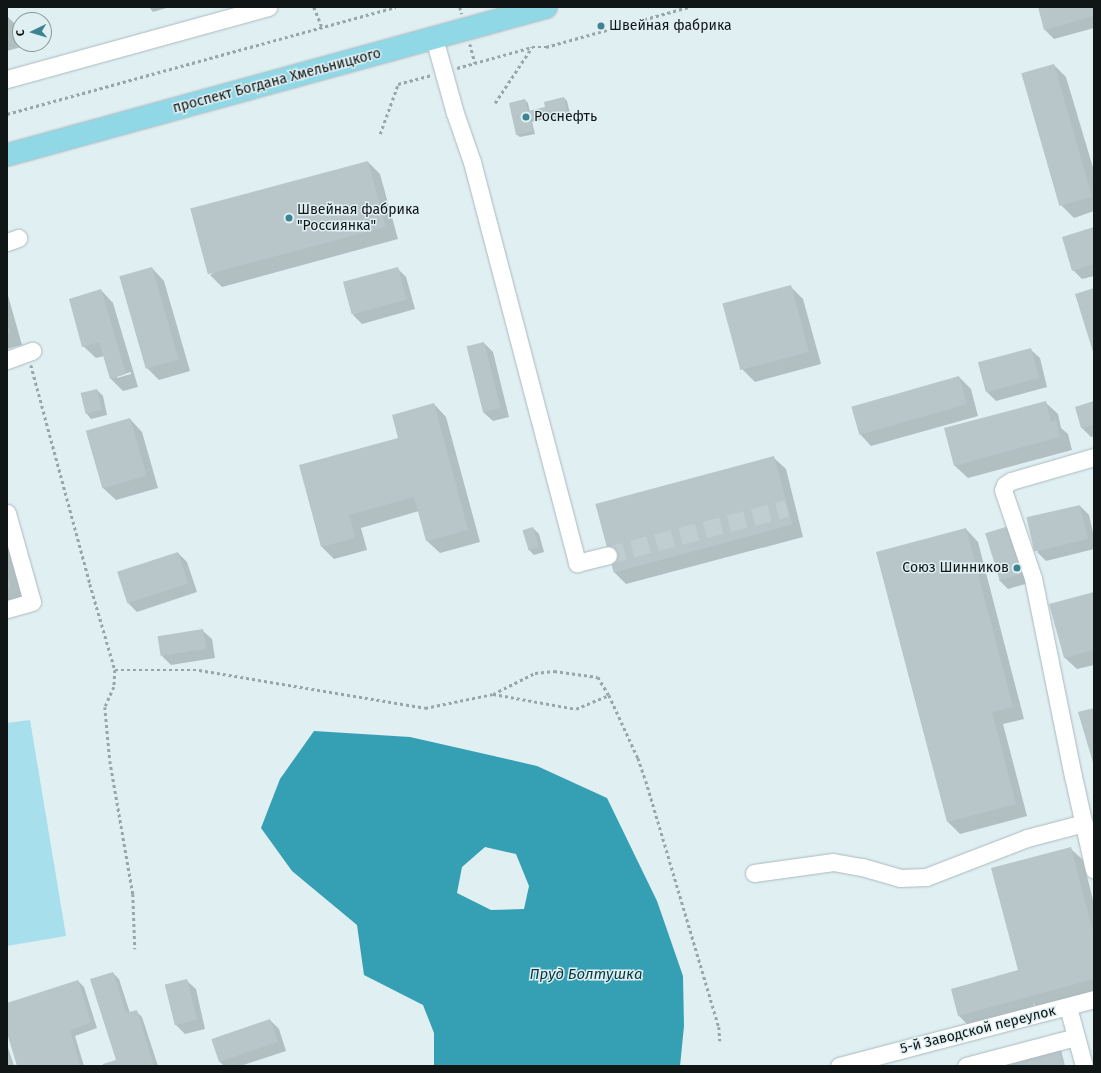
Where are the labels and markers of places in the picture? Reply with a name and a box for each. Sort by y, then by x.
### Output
place label: Швейная фабрика [609,18,732,34]
marker: Швейная фабрика [596,21,606,31]
place label: Роснефть [534,109,597,125]
marker: Роснефть [521,112,531,122]
place label: Швейная фабрика "Россиянка" [297,202,420,234]
marker: Швейная фабрика "Россиянка" [284,213,294,223]
place label: Союз Шинников [902,560,1009,576]
marker: Союз Шинников [1012,563,1022,573]

